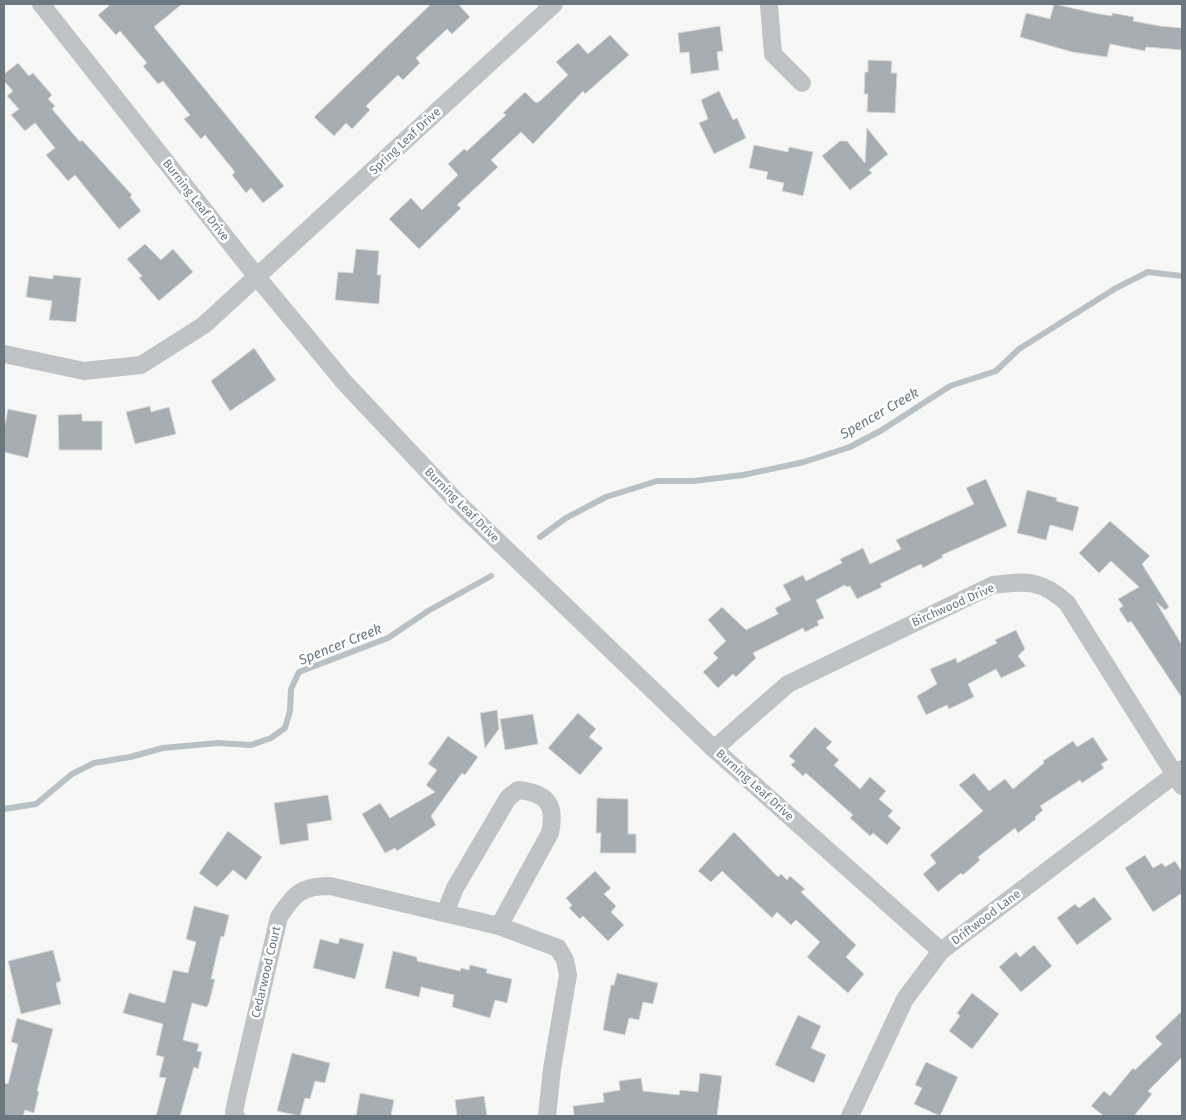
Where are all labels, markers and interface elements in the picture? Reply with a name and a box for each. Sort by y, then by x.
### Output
street label: Spring Leaf Drive [367,104,443,178]
street label: Burning Leaf Drive [160,156,232,244]
water label: Spencer Creek [836,384,922,443]
street label: Burning Leaf Drive [422,465,502,545]
street label: Birchwood Drive [910,581,996,629]
water label: Spencer Creek [295,620,385,669]
street label: Burning Leaf Drive [713,746,797,824]
street label: Driftwood Lane [949,886,1023,948]
street label: Cedarwood Court [249,924,284,1019]

